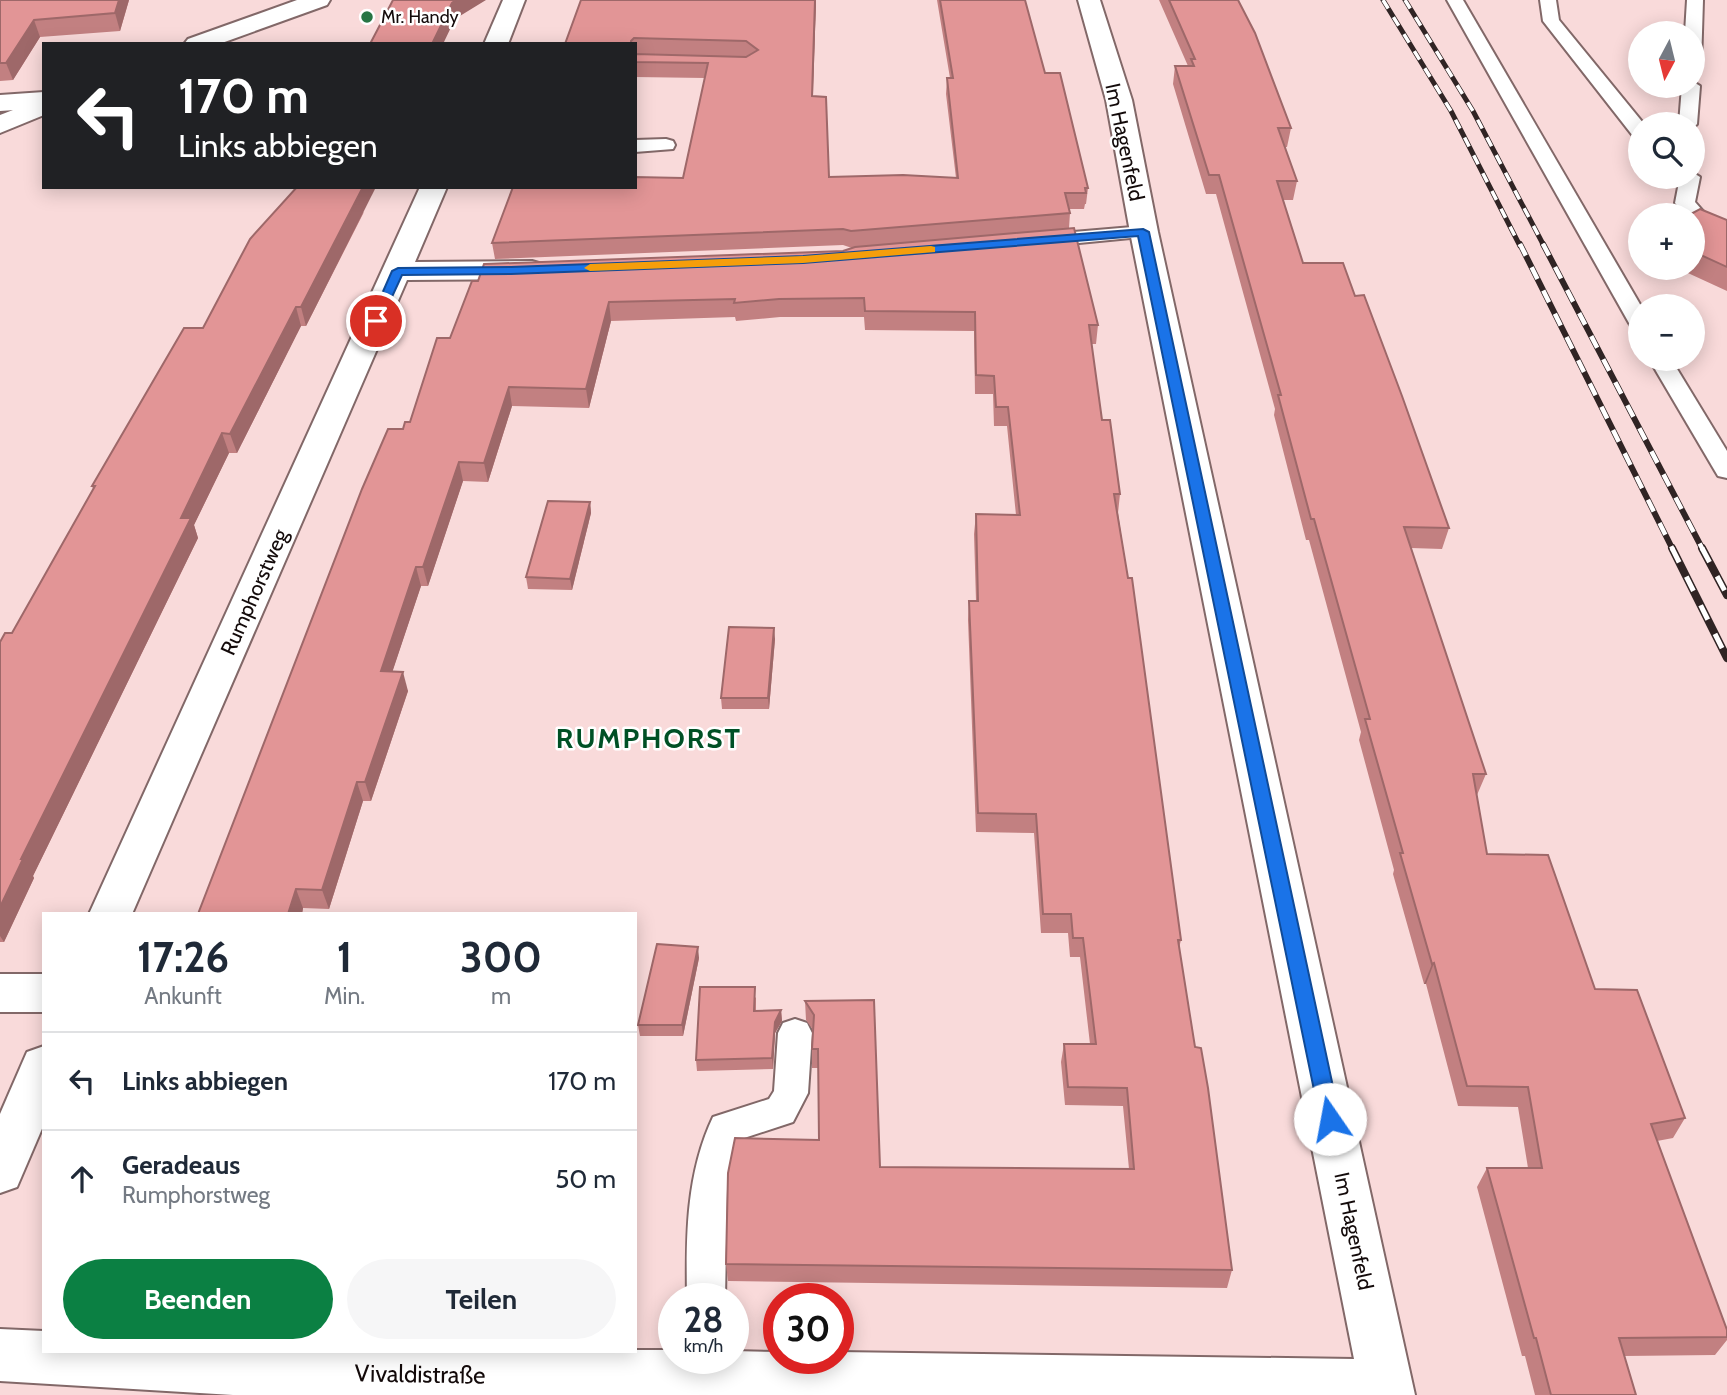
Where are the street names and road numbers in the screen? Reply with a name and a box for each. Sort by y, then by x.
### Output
street label: Im Hagenfeld [1100,81,1150,203]
street label: Rumphorstweg [215,525,293,659]
street label: Im Hagenfeld [1329,1170,1379,1292]
street label: Vivaldistraße [354,1358,486,1390]

